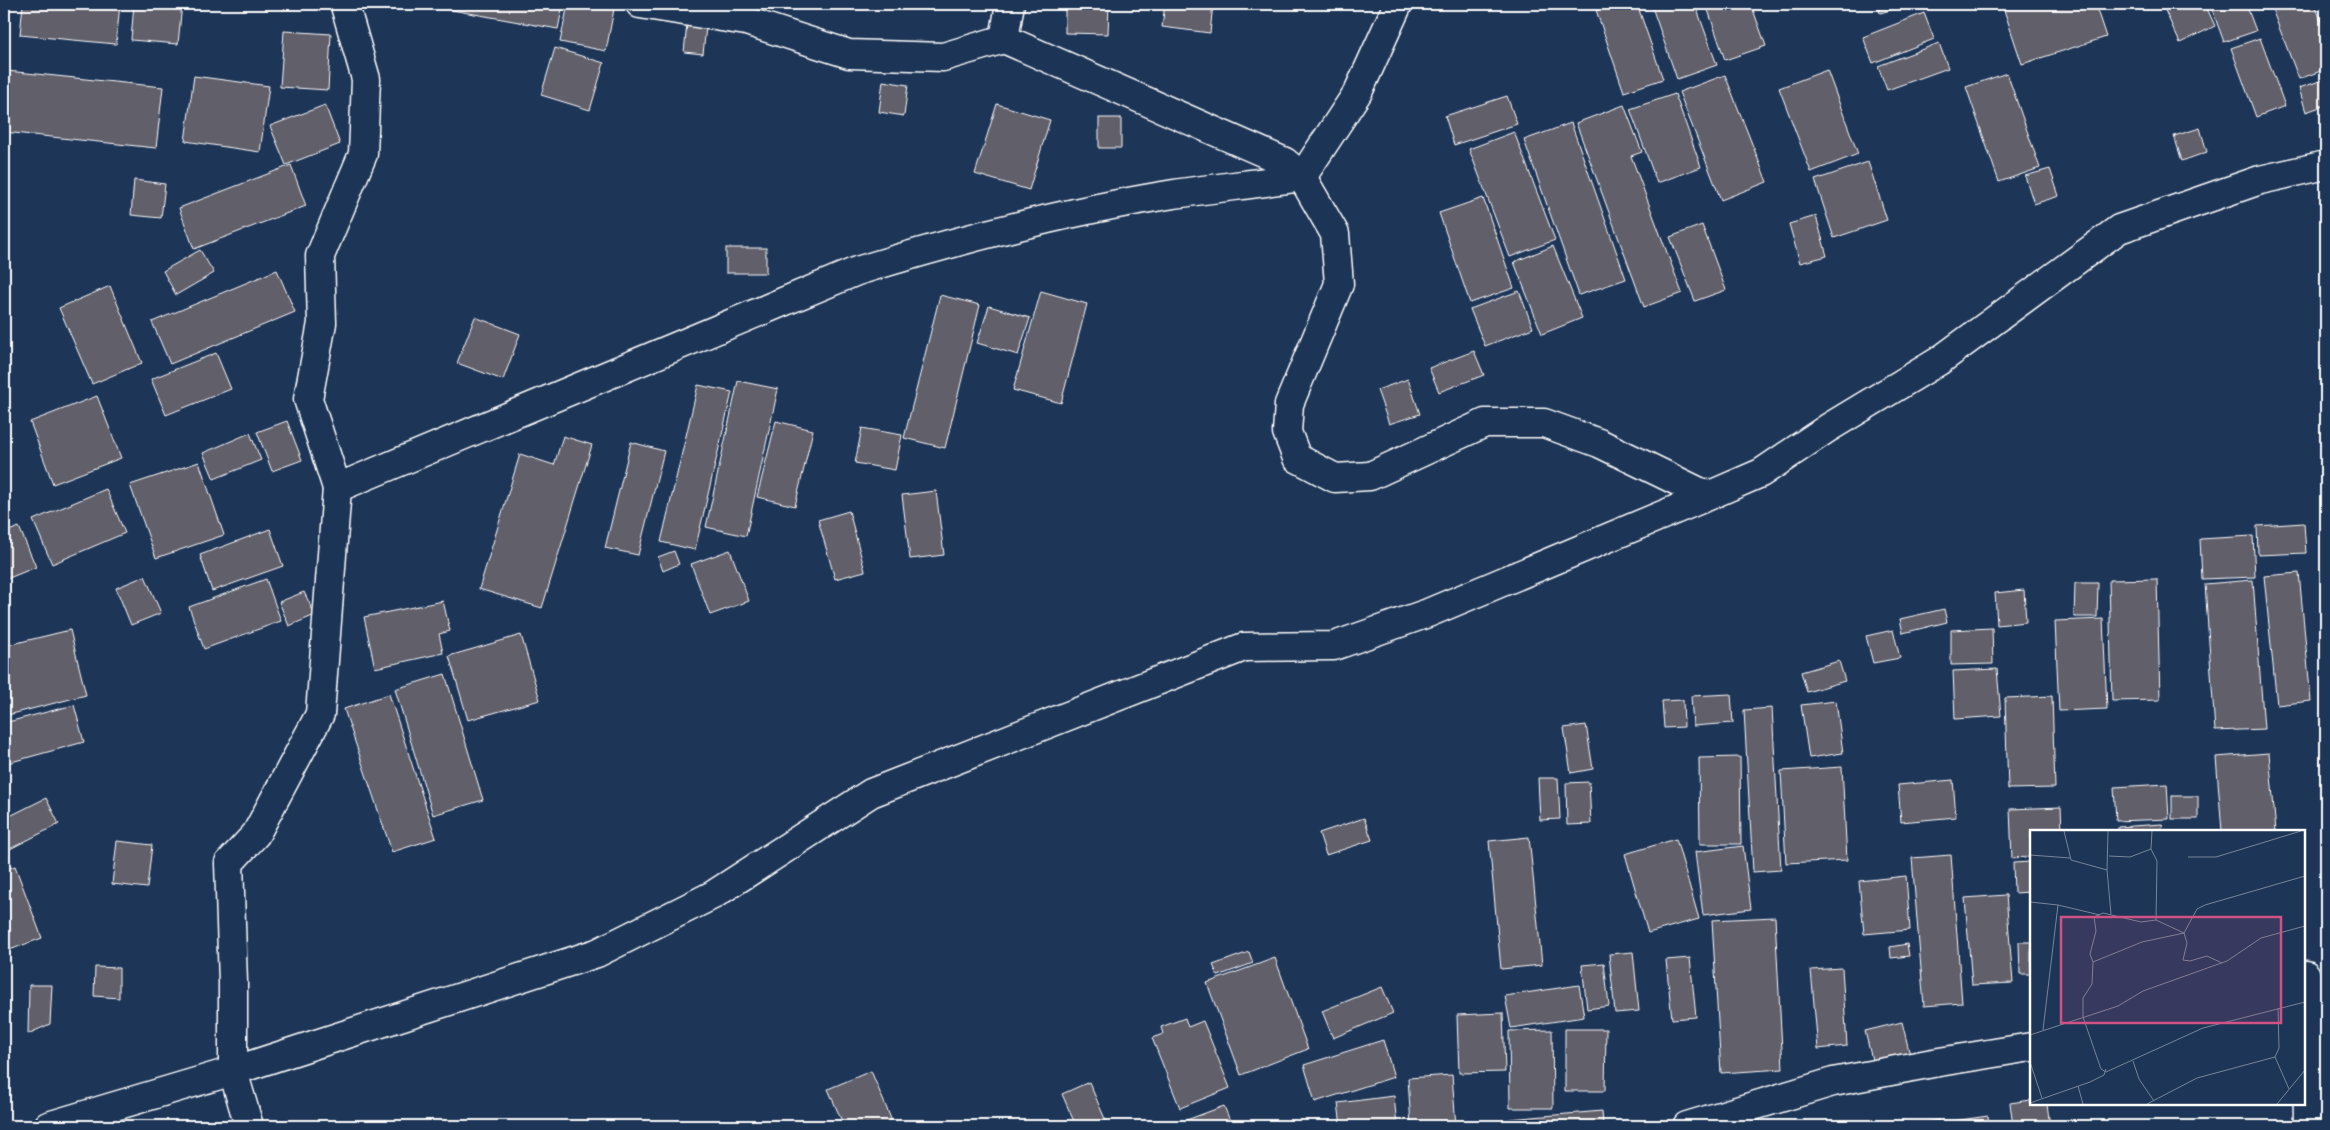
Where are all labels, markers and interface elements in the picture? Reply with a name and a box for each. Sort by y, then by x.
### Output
inset map [2030,830,2305,1105]

